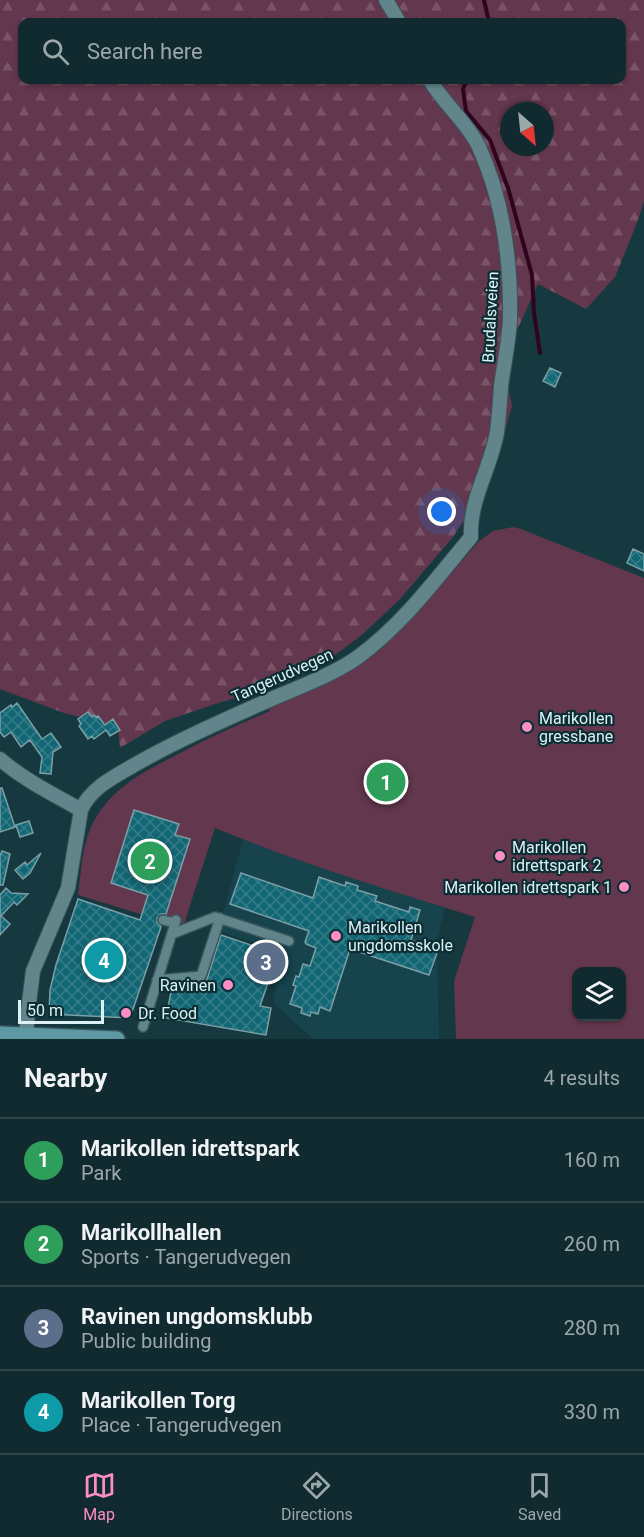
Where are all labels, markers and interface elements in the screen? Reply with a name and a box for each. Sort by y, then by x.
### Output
search box [18,18,626,84]
icon: search [39,35,72,68]
text: Search here [87,39,203,64]
north arrow [500,102,554,156]
street label: Brudalsveien [479,271,502,363]
your location [427,497,456,526]
street label: Tangerudvegen [228,645,336,706]
place label: Marikollen gressbane [539,709,613,746]
marker: Marikollen gressbane [520,720,534,734]
pin: 1 [366,760,406,804]
pin: 2 [130,838,170,884]
place label: Marikollen idrettspark 2 [512,838,602,875]
marker: Marikollen idrettspark 2 [493,849,507,863]
place label: Marikollen idrettspark 1 [444,878,612,897]
marker: Marikollen idrettspark 1 [617,880,631,894]
place label: Marikollen ungdomsskole [348,918,453,955]
marker: Marikollen ungdomsskole [329,929,343,943]
pin: 4 [84,938,124,982]
pin: 3 [246,940,286,984]
map controls [572,967,626,1021]
button: layers [572,967,626,1021]
place label: Ravinen [160,976,216,995]
marker: Ravinen [221,978,235,992]
scale bar [18,997,104,1025]
text: 50 m [27,1001,63,1020]
place label: Dr. Food [138,1004,197,1023]
marker: Dr. Food [119,1006,133,1020]
text: Nearby [24,1063,107,1093]
text: 4 results [544,1066,620,1090]
text: Marikollen idrettspark [81,1136,300,1161]
text: 1 [38,1148,49,1172]
text: 160 m [564,1148,620,1172]
text: Park [81,1161,121,1185]
text: Marikollhallen [81,1220,222,1245]
text: 2 [38,1232,49,1256]
text: 260 m [564,1232,620,1256]
text: Sports · Tangerudvegen [81,1245,291,1269]
text: Ravinen ungdomsklubb [81,1304,313,1329]
text: 3 [38,1316,49,1340]
text: 280 m [564,1316,620,1340]
text: Public building [81,1329,211,1353]
text: Marikollen Torg [81,1388,235,1413]
text: 4 [38,1400,49,1424]
text: 330 m [564,1400,620,1424]
text: Place · Tangerudvegen [81,1413,282,1437]
tab: Map [83,1469,116,1524]
tab: Directions [281,1469,353,1524]
tab: Saved [518,1469,561,1524]

